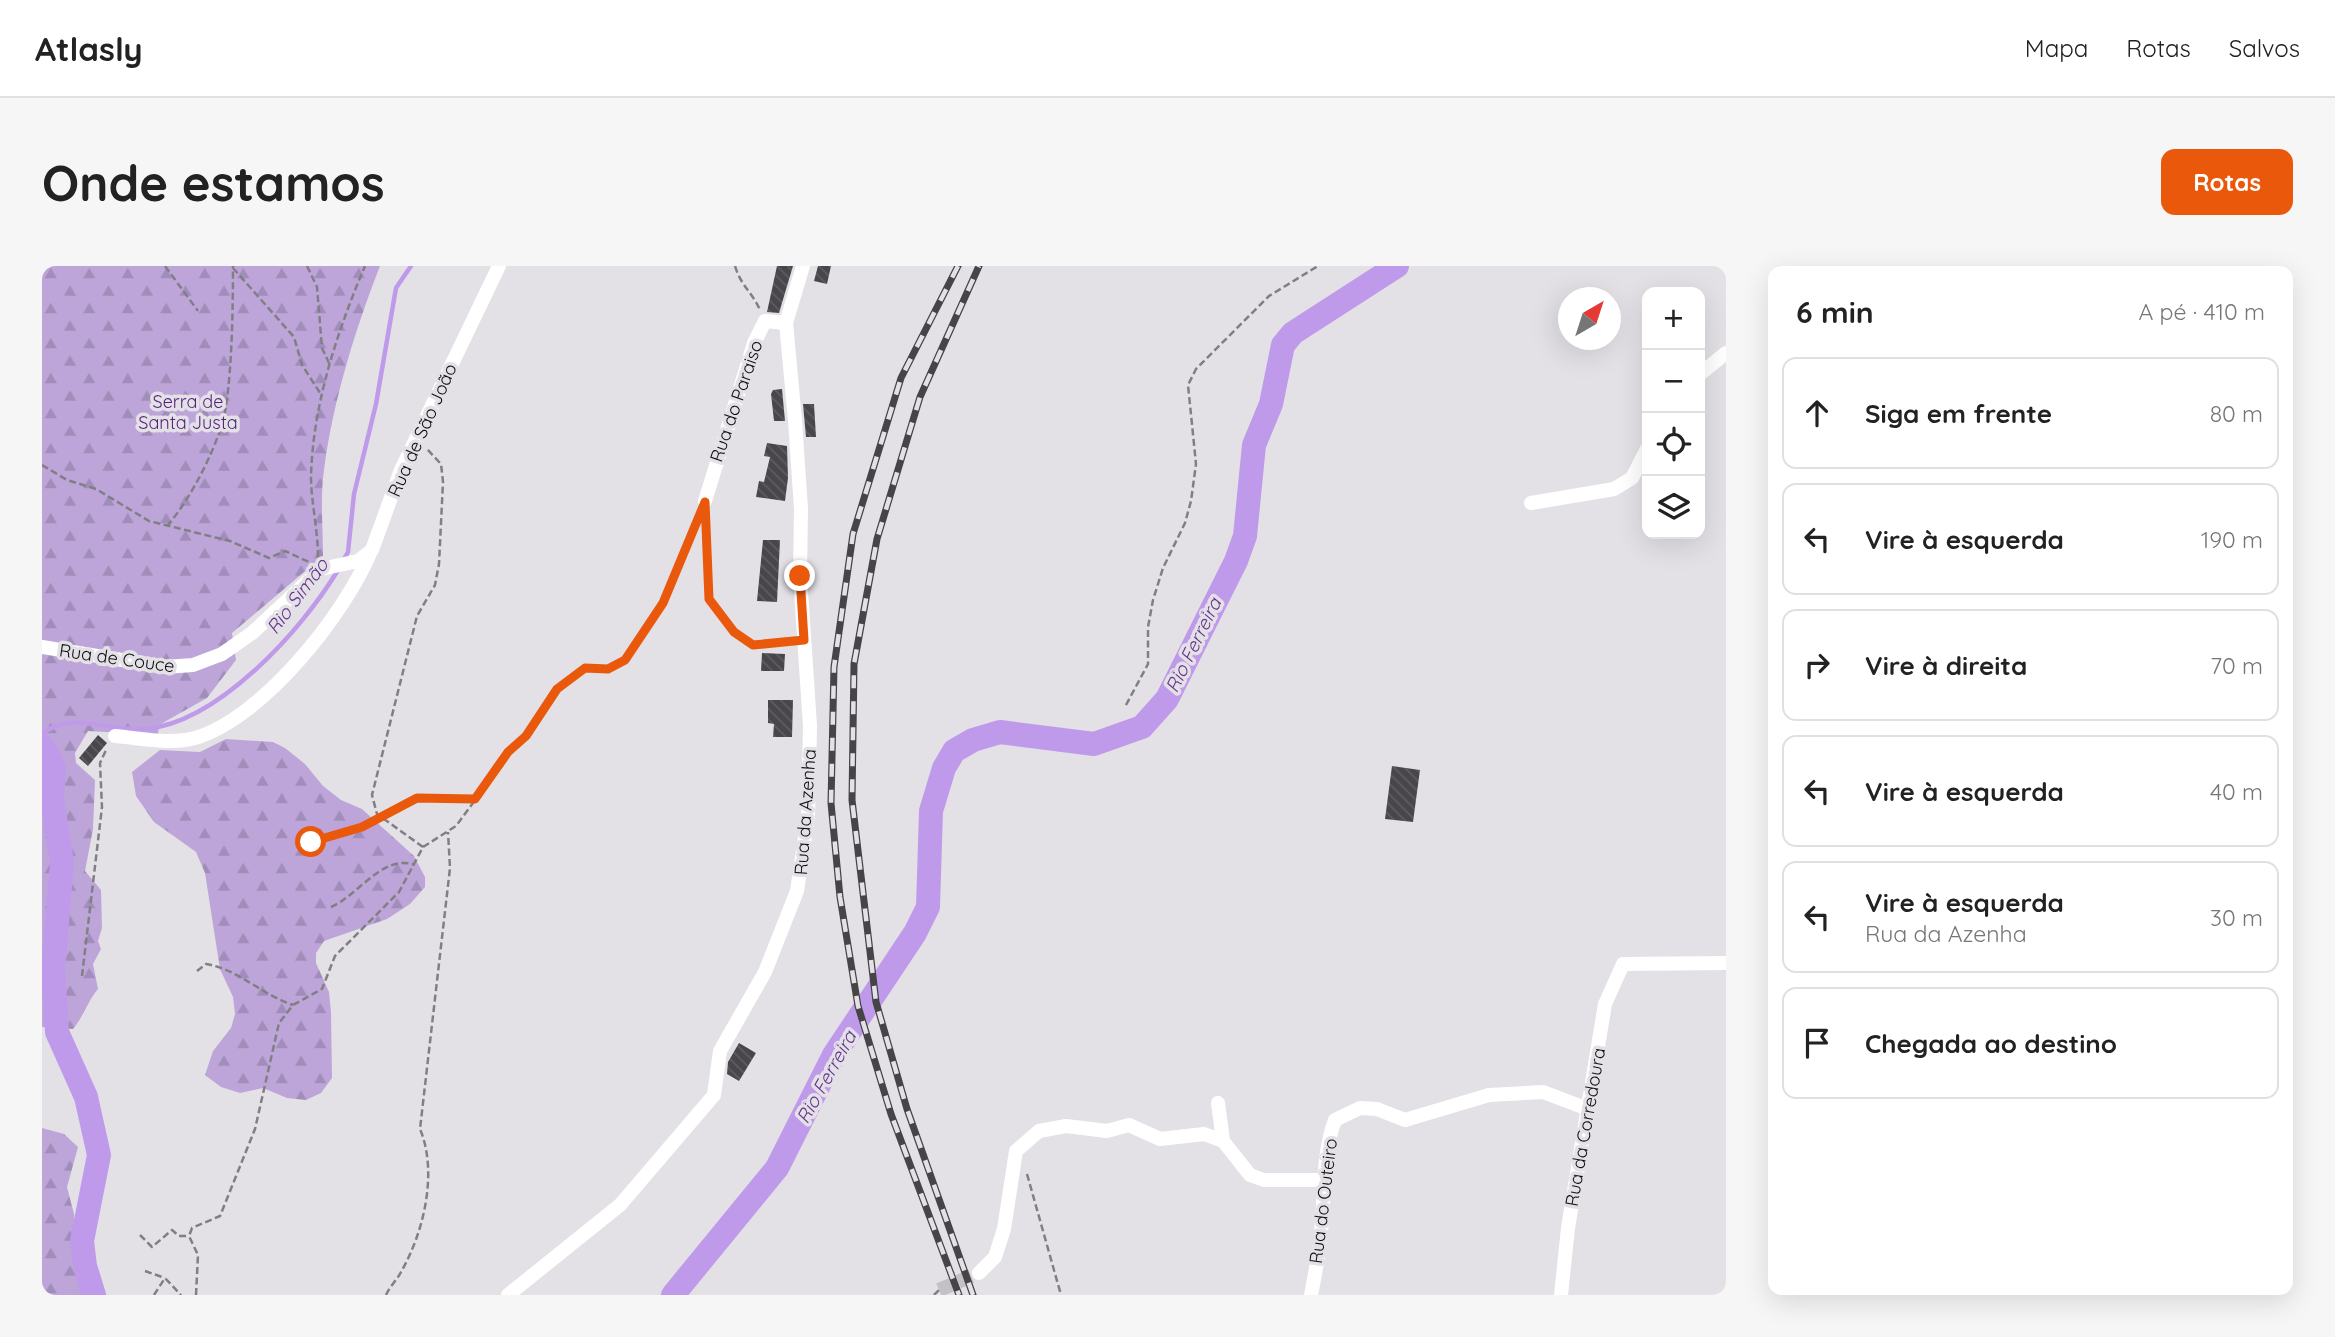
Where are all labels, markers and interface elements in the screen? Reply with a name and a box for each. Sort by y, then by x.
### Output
text: Atlasly [35,28,143,69]
text: Mapa [2025,33,2088,63]
text: Rotas [2126,33,2191,63]
text: Salvos [2229,33,2300,63]
button: Rotas [2161,149,2293,215]
text: Onde estamos [42,152,385,213]
north arrow [1558,287,1621,350]
map controls [1642,287,1705,539]
button: + [1642,287,1705,350]
text: 6 min [1796,293,1874,331]
text: A pé · 410 m [2138,297,2265,326]
street label: Rua do Paraiso [704,337,768,465]
button: − [1642,350,1705,413]
street label: Rua de São João [382,360,462,500]
park label: Serra de Santa Justa [138,390,238,434]
icon: ahead [1798,394,1836,432]
text: Siga em frente [1865,397,2052,430]
text: 80 m [2210,399,2263,428]
button: locate [1642,413,1705,476]
button: layers [1642,476,1705,539]
icon: left [1798,520,1836,558]
text: Vire à esquerda [1865,523,2064,556]
text: 190 m [2201,525,2263,554]
water label: Rio Simão [261,552,334,639]
route end [784,560,815,591]
water label: Rio Ferreira [1160,592,1227,696]
street label: Rua de Couce [58,639,176,677]
icon: right [1798,646,1836,684]
text: Vire à direita [1865,649,2027,682]
text: 70 m [2210,651,2263,680]
street label: Rua da Azenha [789,748,821,876]
icon: left [1798,772,1836,810]
text: Vire à esquerda [1865,775,2064,808]
text: 40 m [2210,777,2263,806]
route start [295,826,326,857]
text: Vire à esquerda [1865,886,2064,919]
icon: left [1798,898,1836,936]
text: 30 m [2210,903,2263,932]
text: Rua da Azenha [1865,919,2027,948]
icon: arrive [1798,1024,1836,1062]
water label: Rio Ferreira [791,1025,862,1128]
text: Chegada ao destino [1865,1027,2117,1060]
street label: Rua da Corredoura [1560,1046,1610,1208]
street label: Rua do Outeiro [1304,1137,1342,1265]

